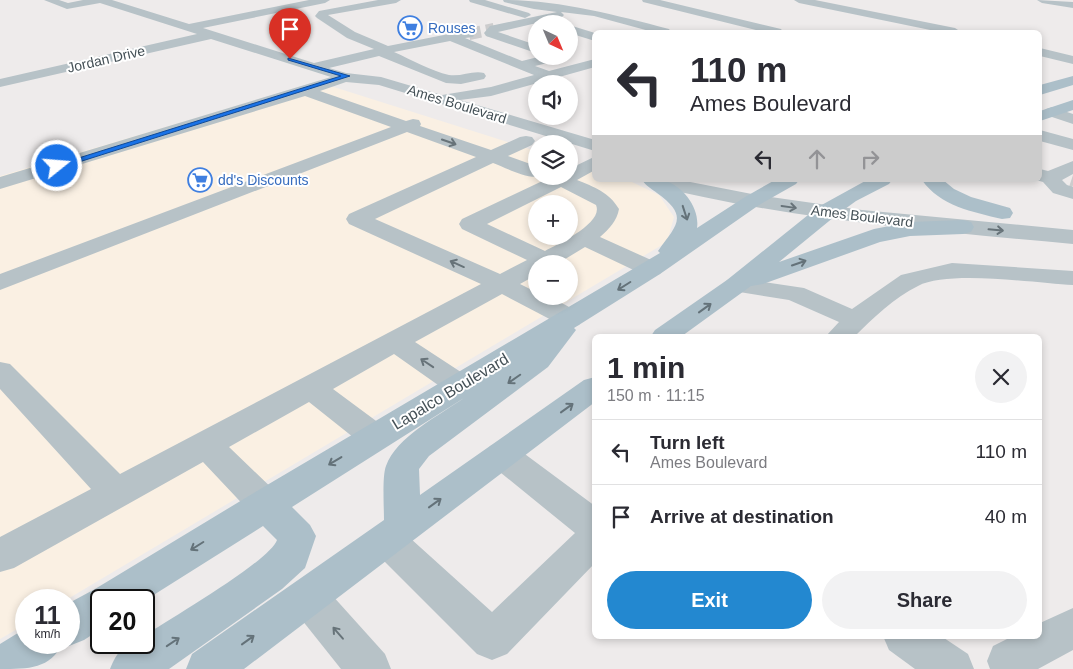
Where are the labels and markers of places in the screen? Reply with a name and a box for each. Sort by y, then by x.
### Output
pin [269,8,311,59]
supermarket icon: Rouses [397,15,423,41]
place label: Rouses [428,20,475,36]
supermarket icon: dd's Discounts [187,167,213,193]
place label: dd's Discounts [218,172,309,188]

